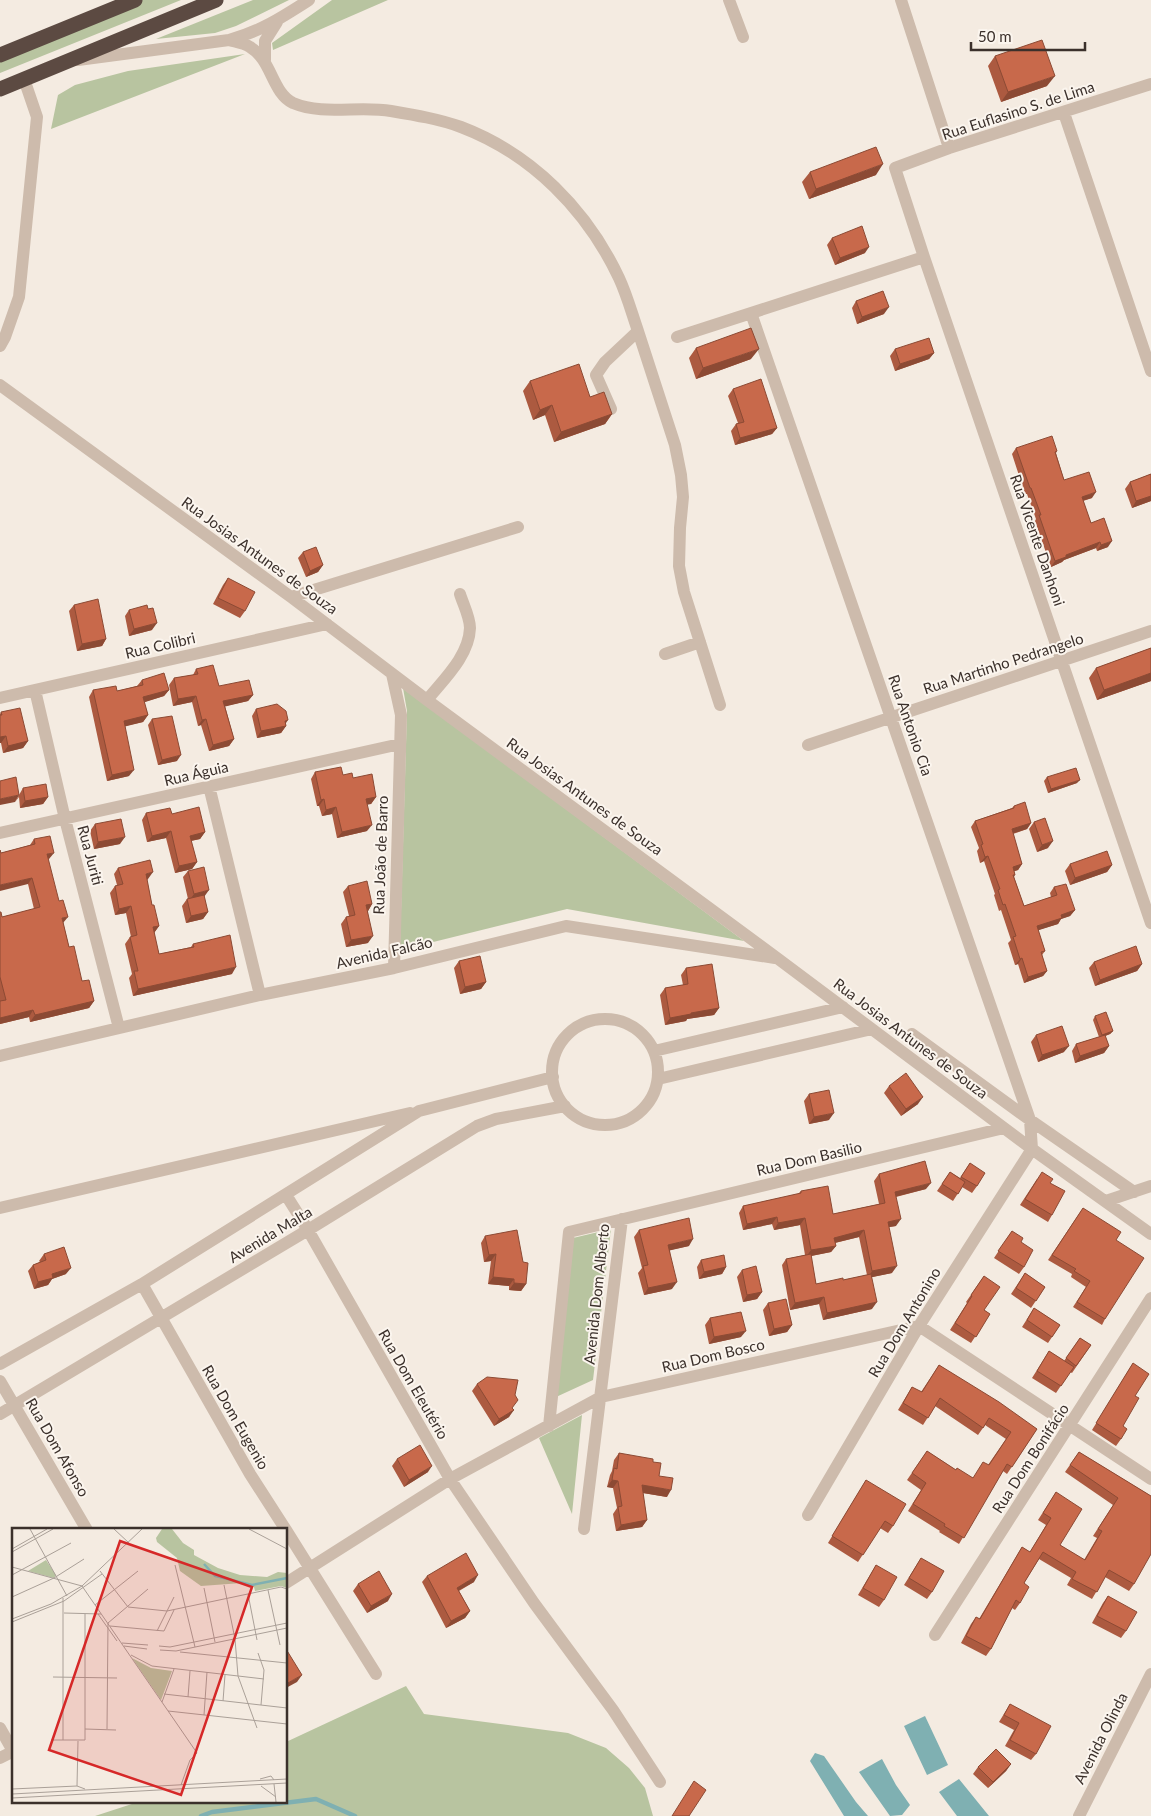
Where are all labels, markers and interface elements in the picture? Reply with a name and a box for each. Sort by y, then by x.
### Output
scale bar [971,20,1085,52]
text: 50 m [978,27,1012,45]
street label: Rua Euflasino S. de Lima [939,77,1097,143]
street label: Rua Vicente Danhoni [1007,472,1069,608]
street label: Rua Josias Antunes de Souza [179,492,341,618]
street label: Rua Colibri [123,628,197,662]
street label: Rua Martinho Pedrangelo [921,629,1085,697]
street label: Rua Antonio Cia [885,672,937,778]
street label: Rua Josias Antunes de Souza [504,733,666,859]
street label: Rua Águia [162,757,230,789]
street label: Rua João de Barro [369,795,391,915]
street label: Rua Juriti [74,823,108,887]
street label: Avenida Falcão [334,932,434,972]
street label: Rua Josias Antunes de Souza [830,974,992,1102]
street label: Rua Dom Basilio [755,1137,863,1179]
street label: Avenida Malta [225,1202,315,1266]
street label: Avenida Dom Alberto [580,1223,612,1365]
street label: Rua Dom Antonino [864,1264,944,1380]
street label: Rua Dom Eleutério [375,1326,453,1442]
street label: Rua Dom Bosco [660,1334,766,1376]
street label: Rua Dom Eugenio [199,1362,273,1472]
street label: Rua Dom Afonso [22,1394,94,1500]
street label: Rua Dom Bonifácio [988,1400,1072,1516]
inset map [12,1528,288,1804]
street label: Avenida Olinda [1069,1689,1131,1787]

